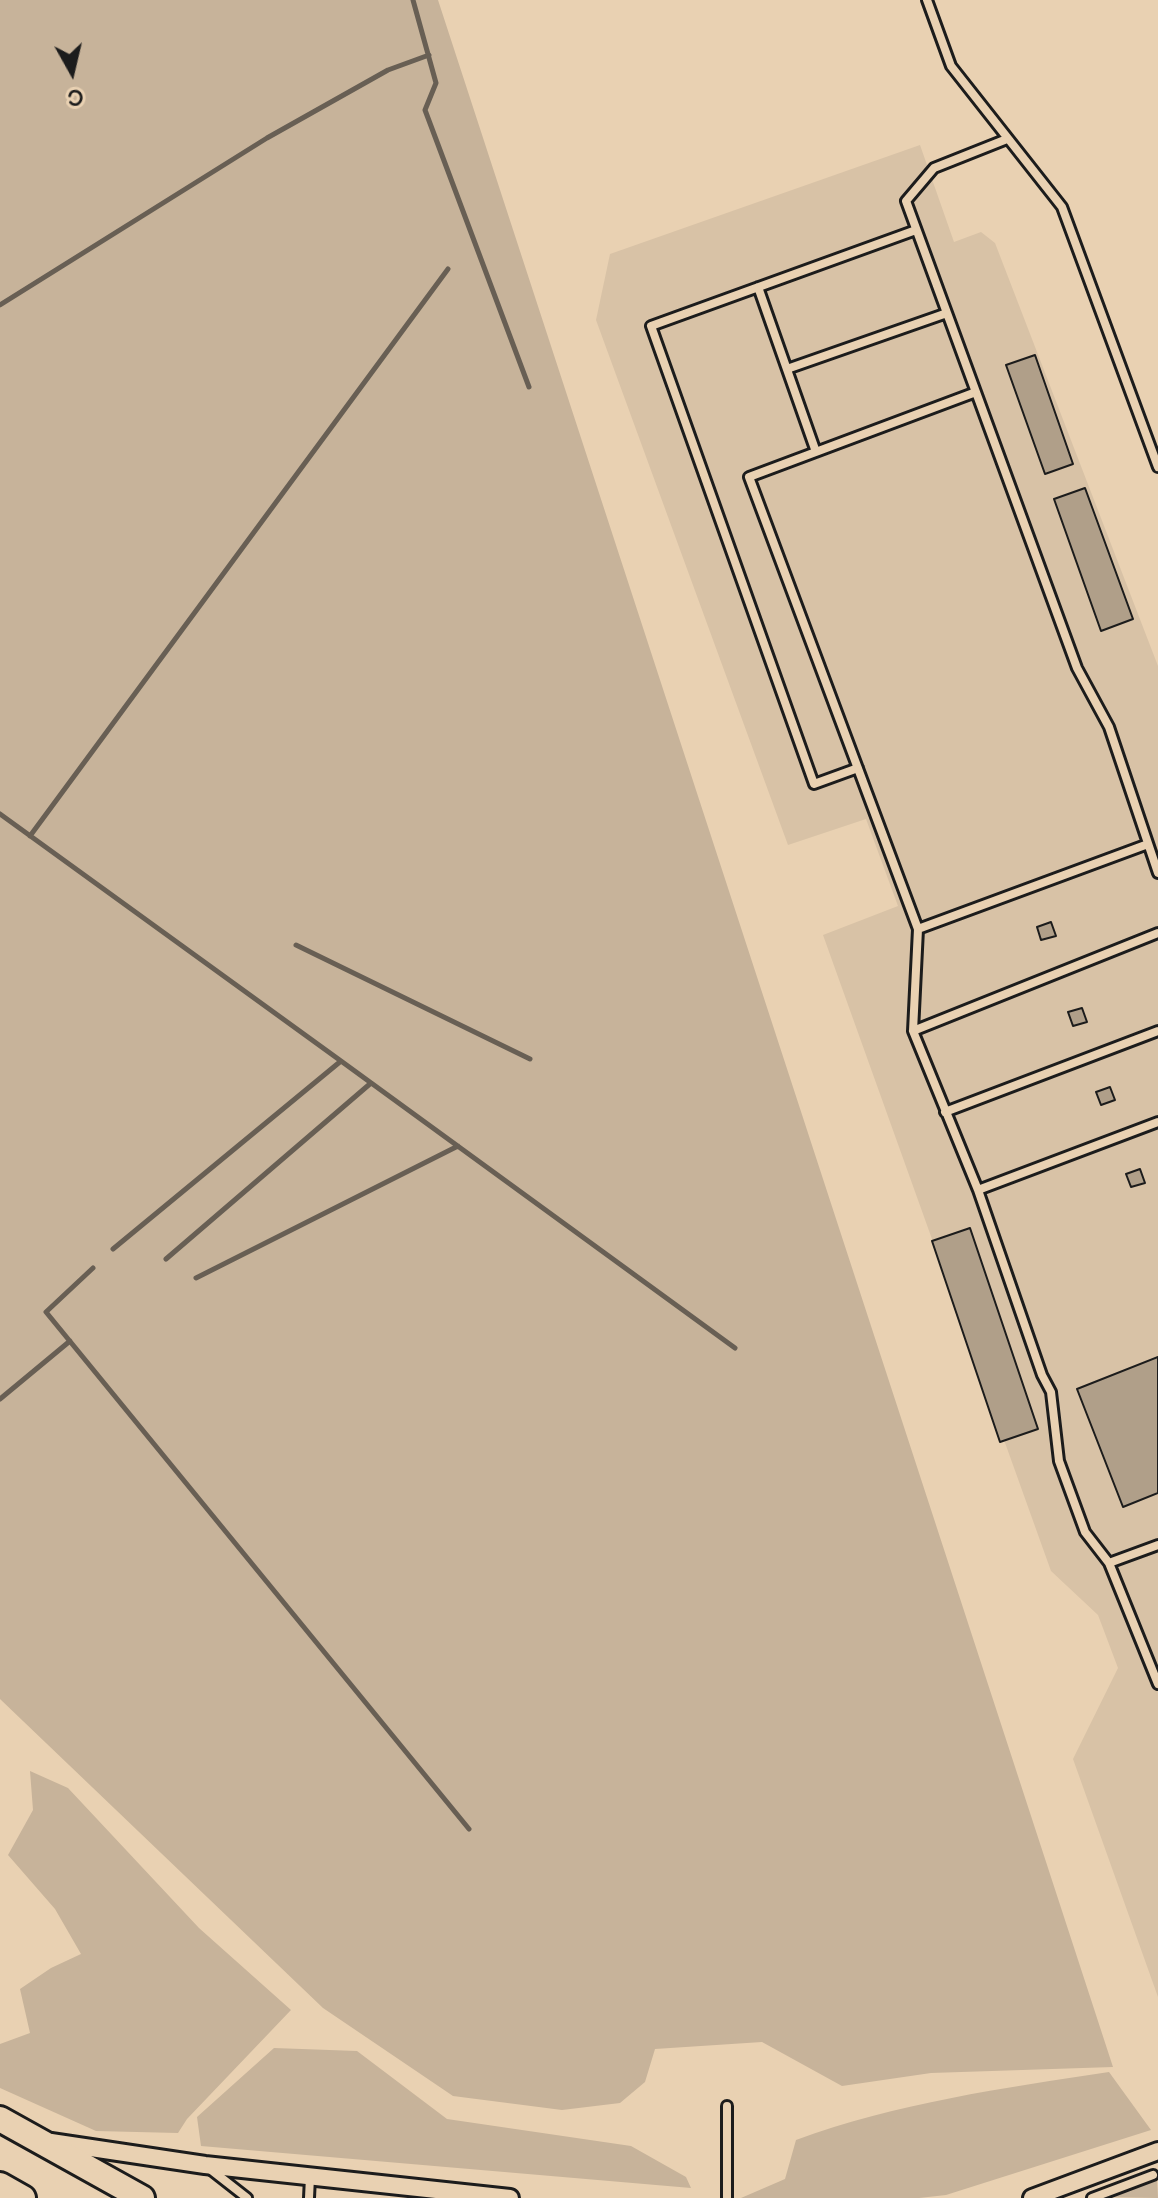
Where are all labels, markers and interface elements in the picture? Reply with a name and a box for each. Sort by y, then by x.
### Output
north arrow [32,32,112,112]
text: С [66,82,85,111]

